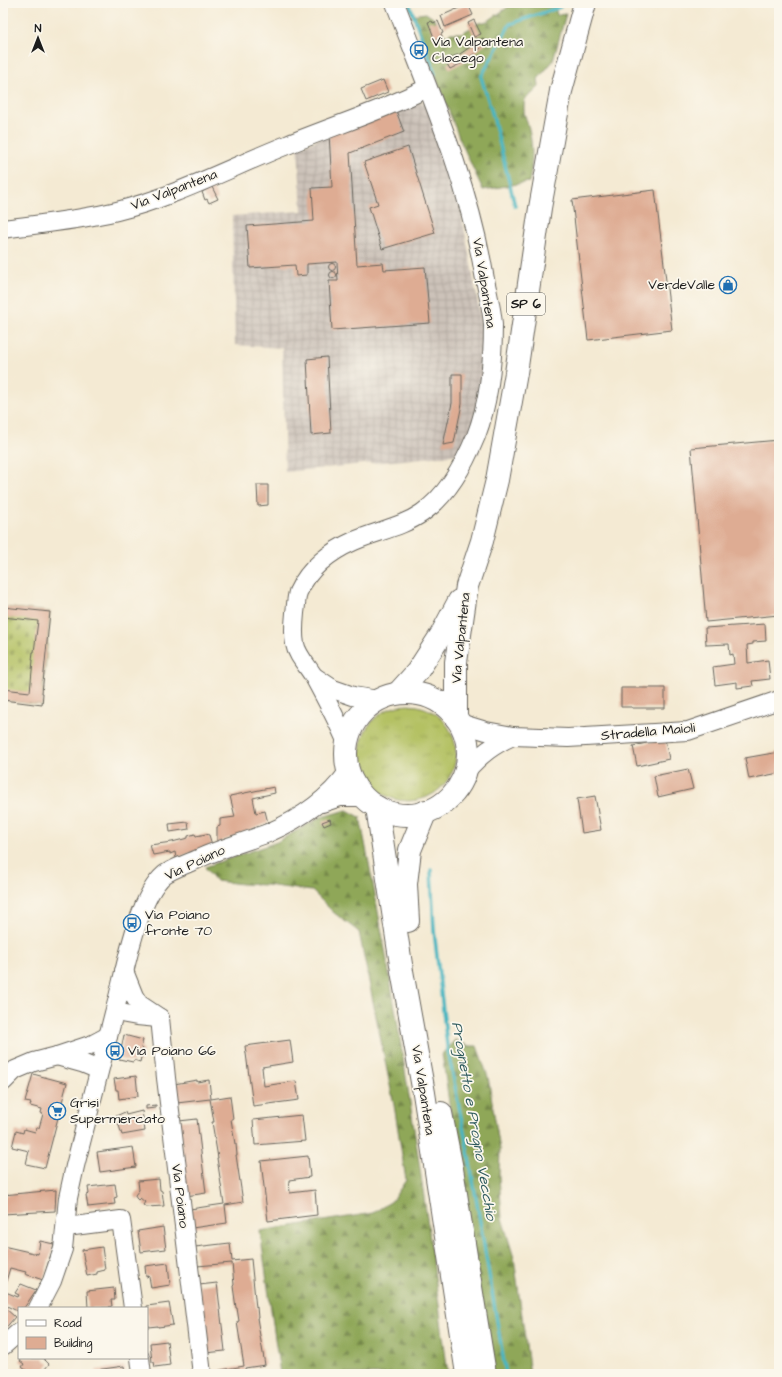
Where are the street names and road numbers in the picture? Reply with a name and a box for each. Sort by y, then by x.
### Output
street label: Via Valpantena [128,164,220,216]
street label: Via Valpantena [467,236,501,330]
road number: SP 6 [507,293,545,315]
street label: Via Valpantena [446,592,476,684]
street label: Stradella Maioli [600,718,696,746]
street label: Via Poiano [162,840,229,886]
street label: Via Valpantena [406,1043,440,1137]
street label: Via Poiano [166,1163,194,1229]

